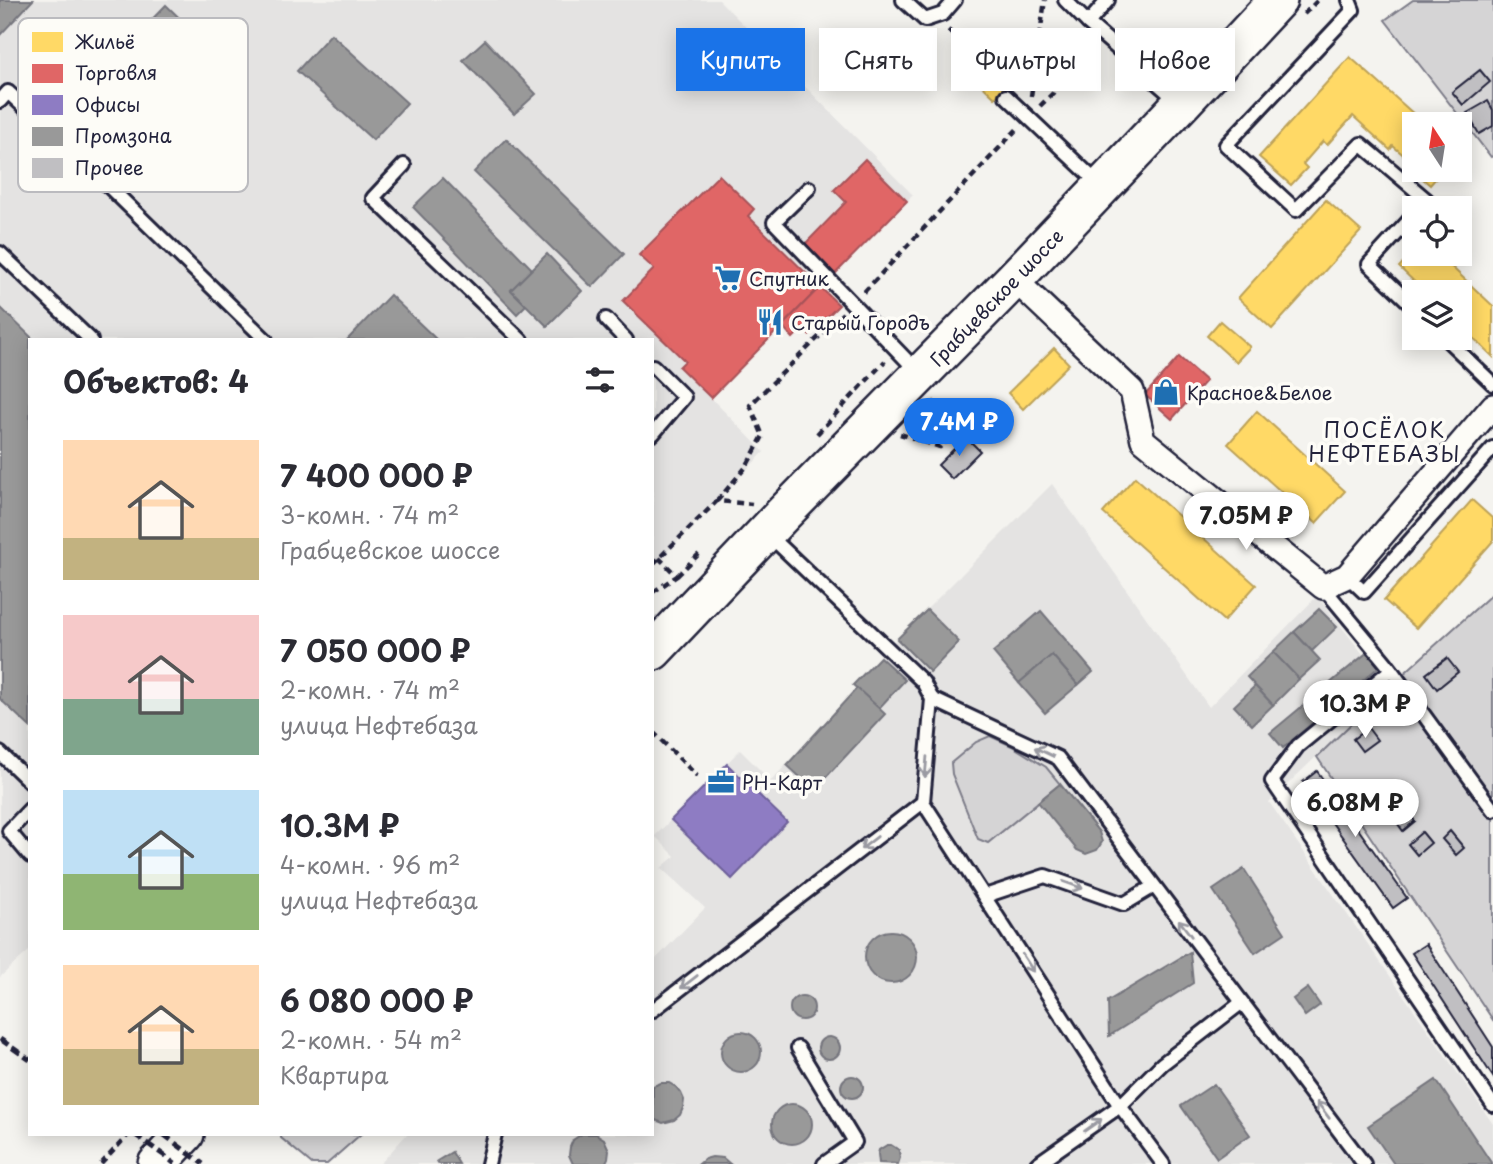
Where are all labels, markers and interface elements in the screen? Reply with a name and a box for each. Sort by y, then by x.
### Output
legend [18,18,248,192]
text: Жильё [74,27,135,55]
chip: Купить [676,28,805,91]
chip: Снять [819,28,937,91]
chip: Фильтры [951,28,1101,91]
chip: Новое [1115,28,1235,91]
text: Торговля [75,58,157,86]
text: Офисы [75,90,140,118]
north arrow [1402,112,1472,182]
map controls [1402,112,1472,350]
text: Промзона [75,121,172,149]
text: Прочее [75,153,144,181]
button: locate [1402,196,1472,266]
street label: Грабцевское шоссе [923,222,1069,372]
supermarket icon: Спутник [713,263,743,293]
place label: Спутник [749,264,830,292]
button: layers [1402,280,1472,350]
restaurant icon: Старый Городъ [755,307,785,337]
place label: Старый Городъ [791,308,930,336]
text: Объектов: 4 [63,358,249,403]
icon: filters [581,361,619,399]
shop icon: Красное&Белое [1151,377,1181,407]
place label: Красное&Белое [1187,378,1332,406]
pin: 7.4M ₽ [902,398,1016,458]
text: 7.4M ₽ [920,403,998,438]
district label: ПОСЁЛОК НЕФТЕБАЗЫ [1308,413,1462,469]
text: 7 400 000 ₽ [280,452,473,497]
icon: home [119,468,203,552]
pin: 7.05M ₽ [1181,492,1311,552]
text: 3-комн. · 74 m² [280,497,459,532]
text: 7.05M ₽ [1199,497,1293,532]
text: Грабцевское шоссе [280,532,500,567]
text: 7 050 000 ₽ [280,627,470,672]
icon: home [119,643,203,727]
text: 2-комн. · 74 m² [280,672,460,707]
pin: 10.3M ₽ [1300,680,1430,740]
text: 10.3M ₽ [1319,685,1411,720]
text: улица Нефтебаза [280,707,478,742]
one-way arrow [1034,744,1055,757]
one-way arrow [919,755,932,778]
office icon: РН-Карт [706,767,736,797]
place label: РН-Карт [742,768,823,796]
pin: 6.08M ₽ [1290,780,1420,839]
text: 6.08M ₽ [1307,784,1403,819]
text: 10.3M ₽ [280,802,399,847]
icon: home [119,818,203,902]
one-way arrow [860,836,879,851]
text: 4-комн. · 96 m² [280,847,460,882]
one-way arrow [1061,880,1083,893]
text: улица Нефтебаза [280,882,478,917]
one-way arrow [1178,919,1193,938]
one-way arrow [1021,953,1035,972]
one-way arrow [680,975,699,990]
text: 6 080 000 ₽ [280,977,473,1022]
icon: home [119,993,203,1077]
text: 2-комн. · 54 m² [280,1022,462,1057]
text: Квартира [280,1057,388,1092]
one-way arrow [1315,1101,1330,1119]
one-way arrow [1083,1118,1102,1132]

